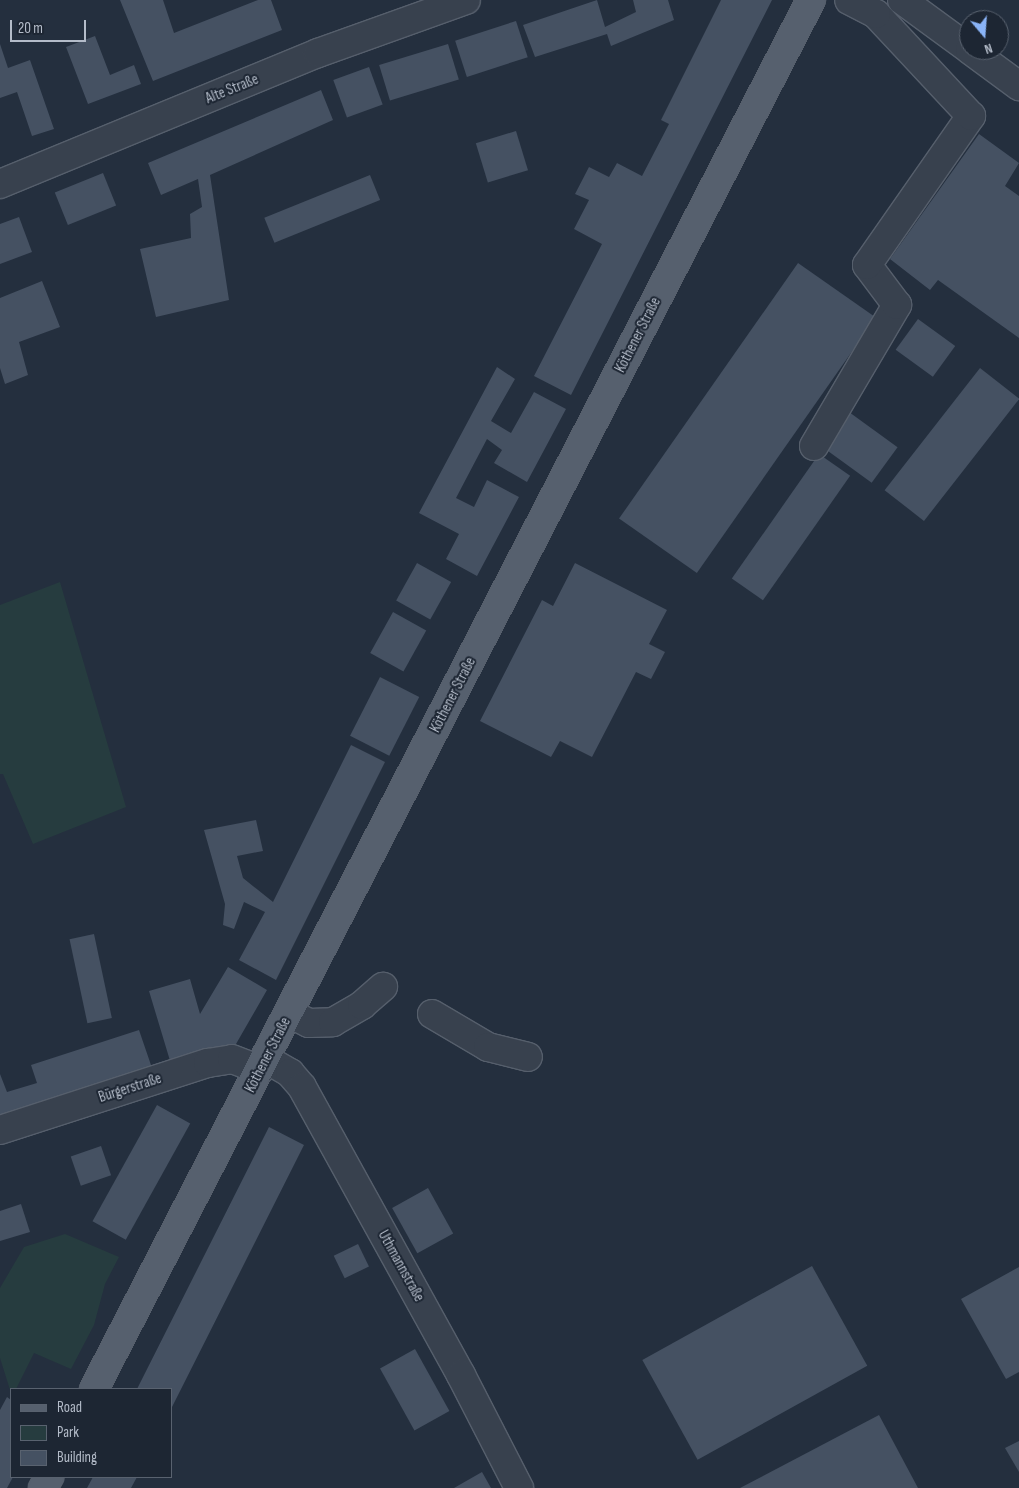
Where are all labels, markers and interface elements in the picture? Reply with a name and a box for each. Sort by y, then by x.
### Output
scale bar [12,10,89,42]
north arrow [959,10,1009,60]
text: 20 m [18,19,43,38]
text: N [982,40,995,58]
street label: Alte Straße [203,70,261,108]
street label: Köthener Straße [611,294,665,376]
street label: Köthener Straße [426,654,480,736]
street label: Köthener Straße [241,1014,295,1096]
street label: Bürgerstraße [96,1069,164,1107]
street label: Uthmannstraße [374,1227,428,1305]
legend [10,1388,172,1478]
text: Road [57,1398,82,1417]
text: Park [57,1423,79,1442]
text: Building [57,1448,97,1467]

